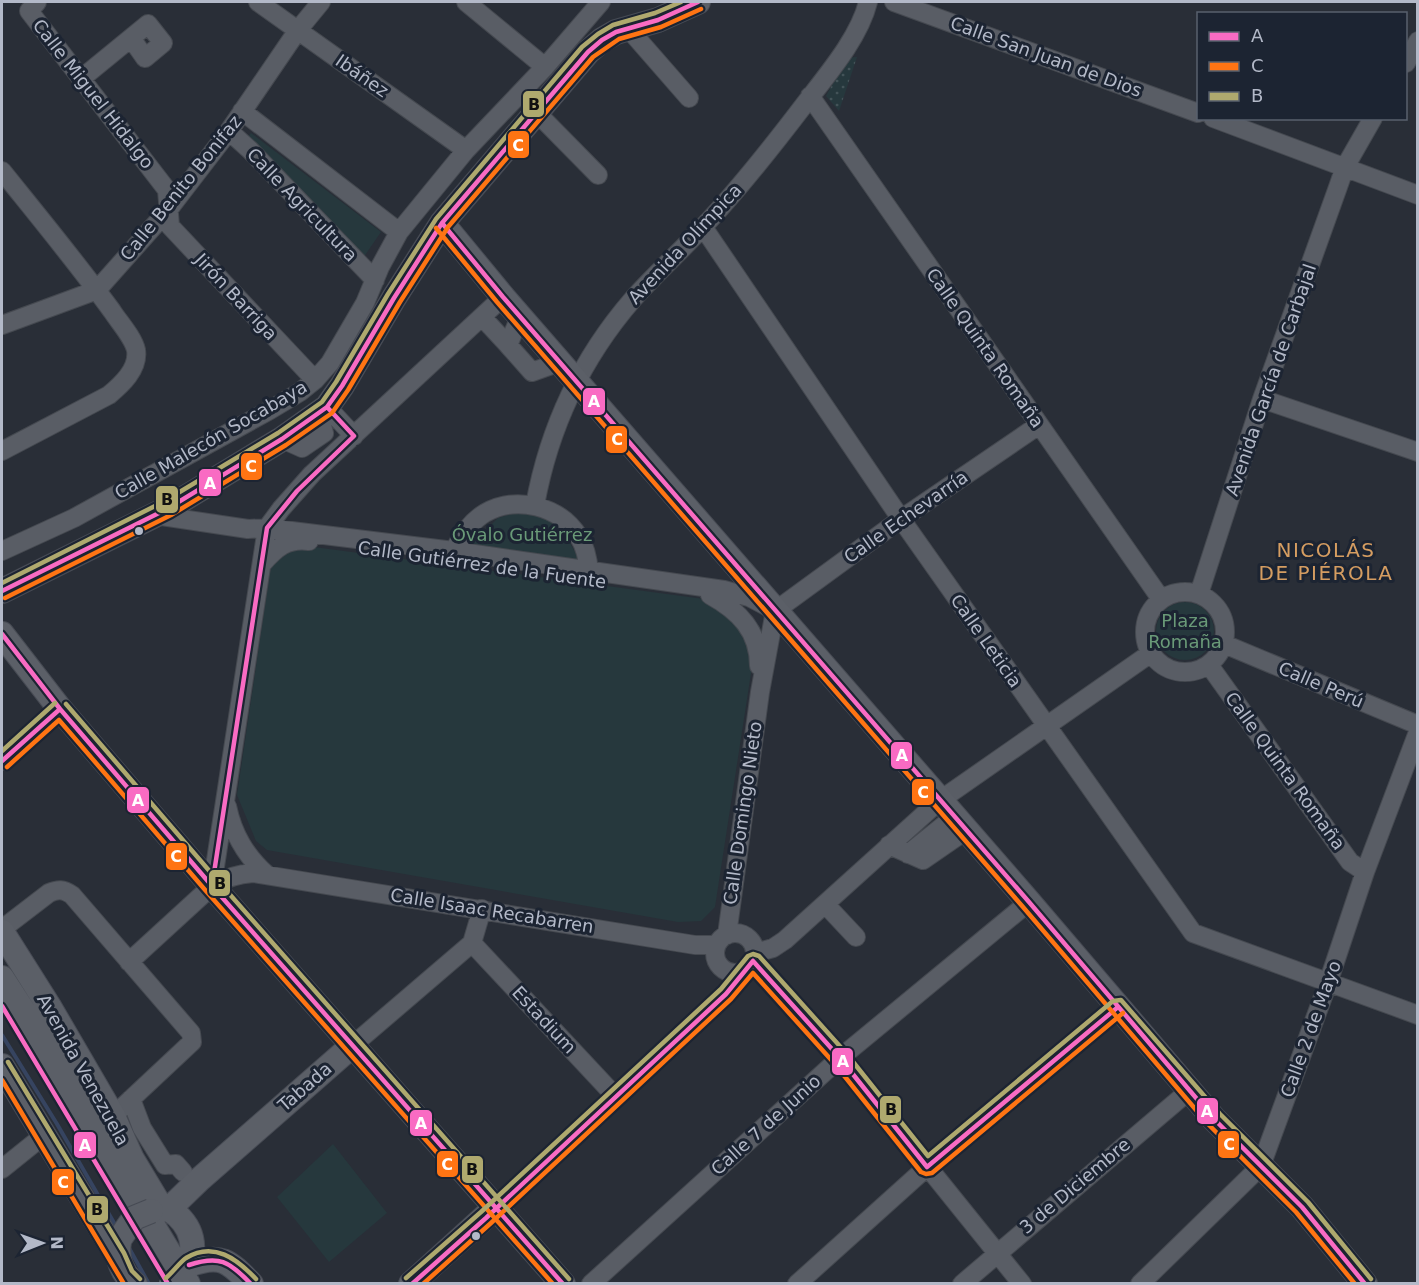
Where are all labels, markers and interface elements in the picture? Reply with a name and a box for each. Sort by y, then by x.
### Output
street label: Calle San Juan de Dios [948,12,1145,101]
legend [1197,12,1407,120]
street label: Calle Miguel Hidalgo [28,15,158,173]
text: A [1251,25,1264,46]
street label: Ibáñez [332,50,393,101]
text: C [1251,55,1264,76]
text: B [1251,85,1263,106]
line badge: B [522,90,545,118]
text: B [528,95,540,114]
street label: Calle Benito Bonifaz [116,111,246,264]
line badge: C [507,130,530,159]
text: C [512,136,524,155]
street label: Calle Agricultura [243,143,362,266]
street label: Avenida Olímpica [624,179,746,308]
street label: Jirón Barriga [190,248,282,344]
street label: Avenida García de Carbajal [1221,261,1320,499]
street label: Calle Quinta Romaña [922,264,1048,432]
street label: Calle Malecón Socabaya [111,376,311,504]
line badge: A [582,387,606,416]
text: A [588,392,601,411]
line badge: C [605,425,628,454]
text: C [611,430,623,449]
line badge: C [240,452,263,481]
street label: Calle Echevarría [840,466,972,567]
line badge: A [198,468,222,497]
text: A [204,474,217,493]
line badge: B [155,485,179,514]
text: B [161,490,173,509]
park label: Óvalo Gutiérrez [452,524,592,545]
unlabelled marker [133,525,145,537]
street label: Calle Gutiérrez de la Fuente [357,537,608,592]
district label: NICOLÁS DE PIÉROLA [1259,538,1393,585]
street label: Calle Leticia [946,590,1026,691]
park label: Plaza Romaña [1148,610,1222,652]
street label: Calle Perú [1275,657,1367,712]
street label: Calle Quinta Romaña [1221,688,1350,854]
street label: Calle Domingo Nieto [719,720,766,906]
line badge: A [890,741,913,770]
text: A [896,746,909,765]
line badge: C [911,778,935,806]
text: C [917,783,929,802]
line badge: A [126,786,150,814]
text: A [132,791,145,810]
line badge: C [165,842,188,871]
text: C [170,847,182,866]
line badge: B [208,869,231,897]
text: B [214,874,226,893]
street label: Calle Isaac Recabarren [389,884,595,937]
street label: Calle 2 de Mayo [1276,958,1345,1100]
street label: Estadium [508,982,581,1058]
street label: Avenida Venezuela [32,990,134,1150]
line badge: A [831,1047,854,1076]
text: A [837,1052,850,1071]
street label: Tabada [273,1058,336,1116]
street label: Calle 7 de Junio [707,1070,825,1179]
line badge: B [879,1095,902,1124]
line badge: A [1196,1097,1219,1125]
text: B [885,1100,897,1119]
text: A [1201,1102,1214,1121]
line badge: A [409,1109,433,1137]
text: A [415,1114,428,1133]
line badge: C [1217,1130,1240,1159]
line badge: A [73,1131,97,1159]
street label: 3 de Diciembre [1015,1133,1134,1238]
text: C [1223,1135,1235,1154]
line badge: C [436,1150,459,1178]
text: C [441,1155,453,1174]
line badge: B [461,1155,484,1184]
text: B [466,1160,478,1179]
line badge: C [51,1168,75,1196]
text: C [57,1173,69,1192]
line badge: B [86,1195,109,1224]
text: B [91,1200,103,1219]
north arrow [12,1213,72,1273]
unlabelled marker [470,1230,482,1242]
text: N [47,1236,66,1250]

